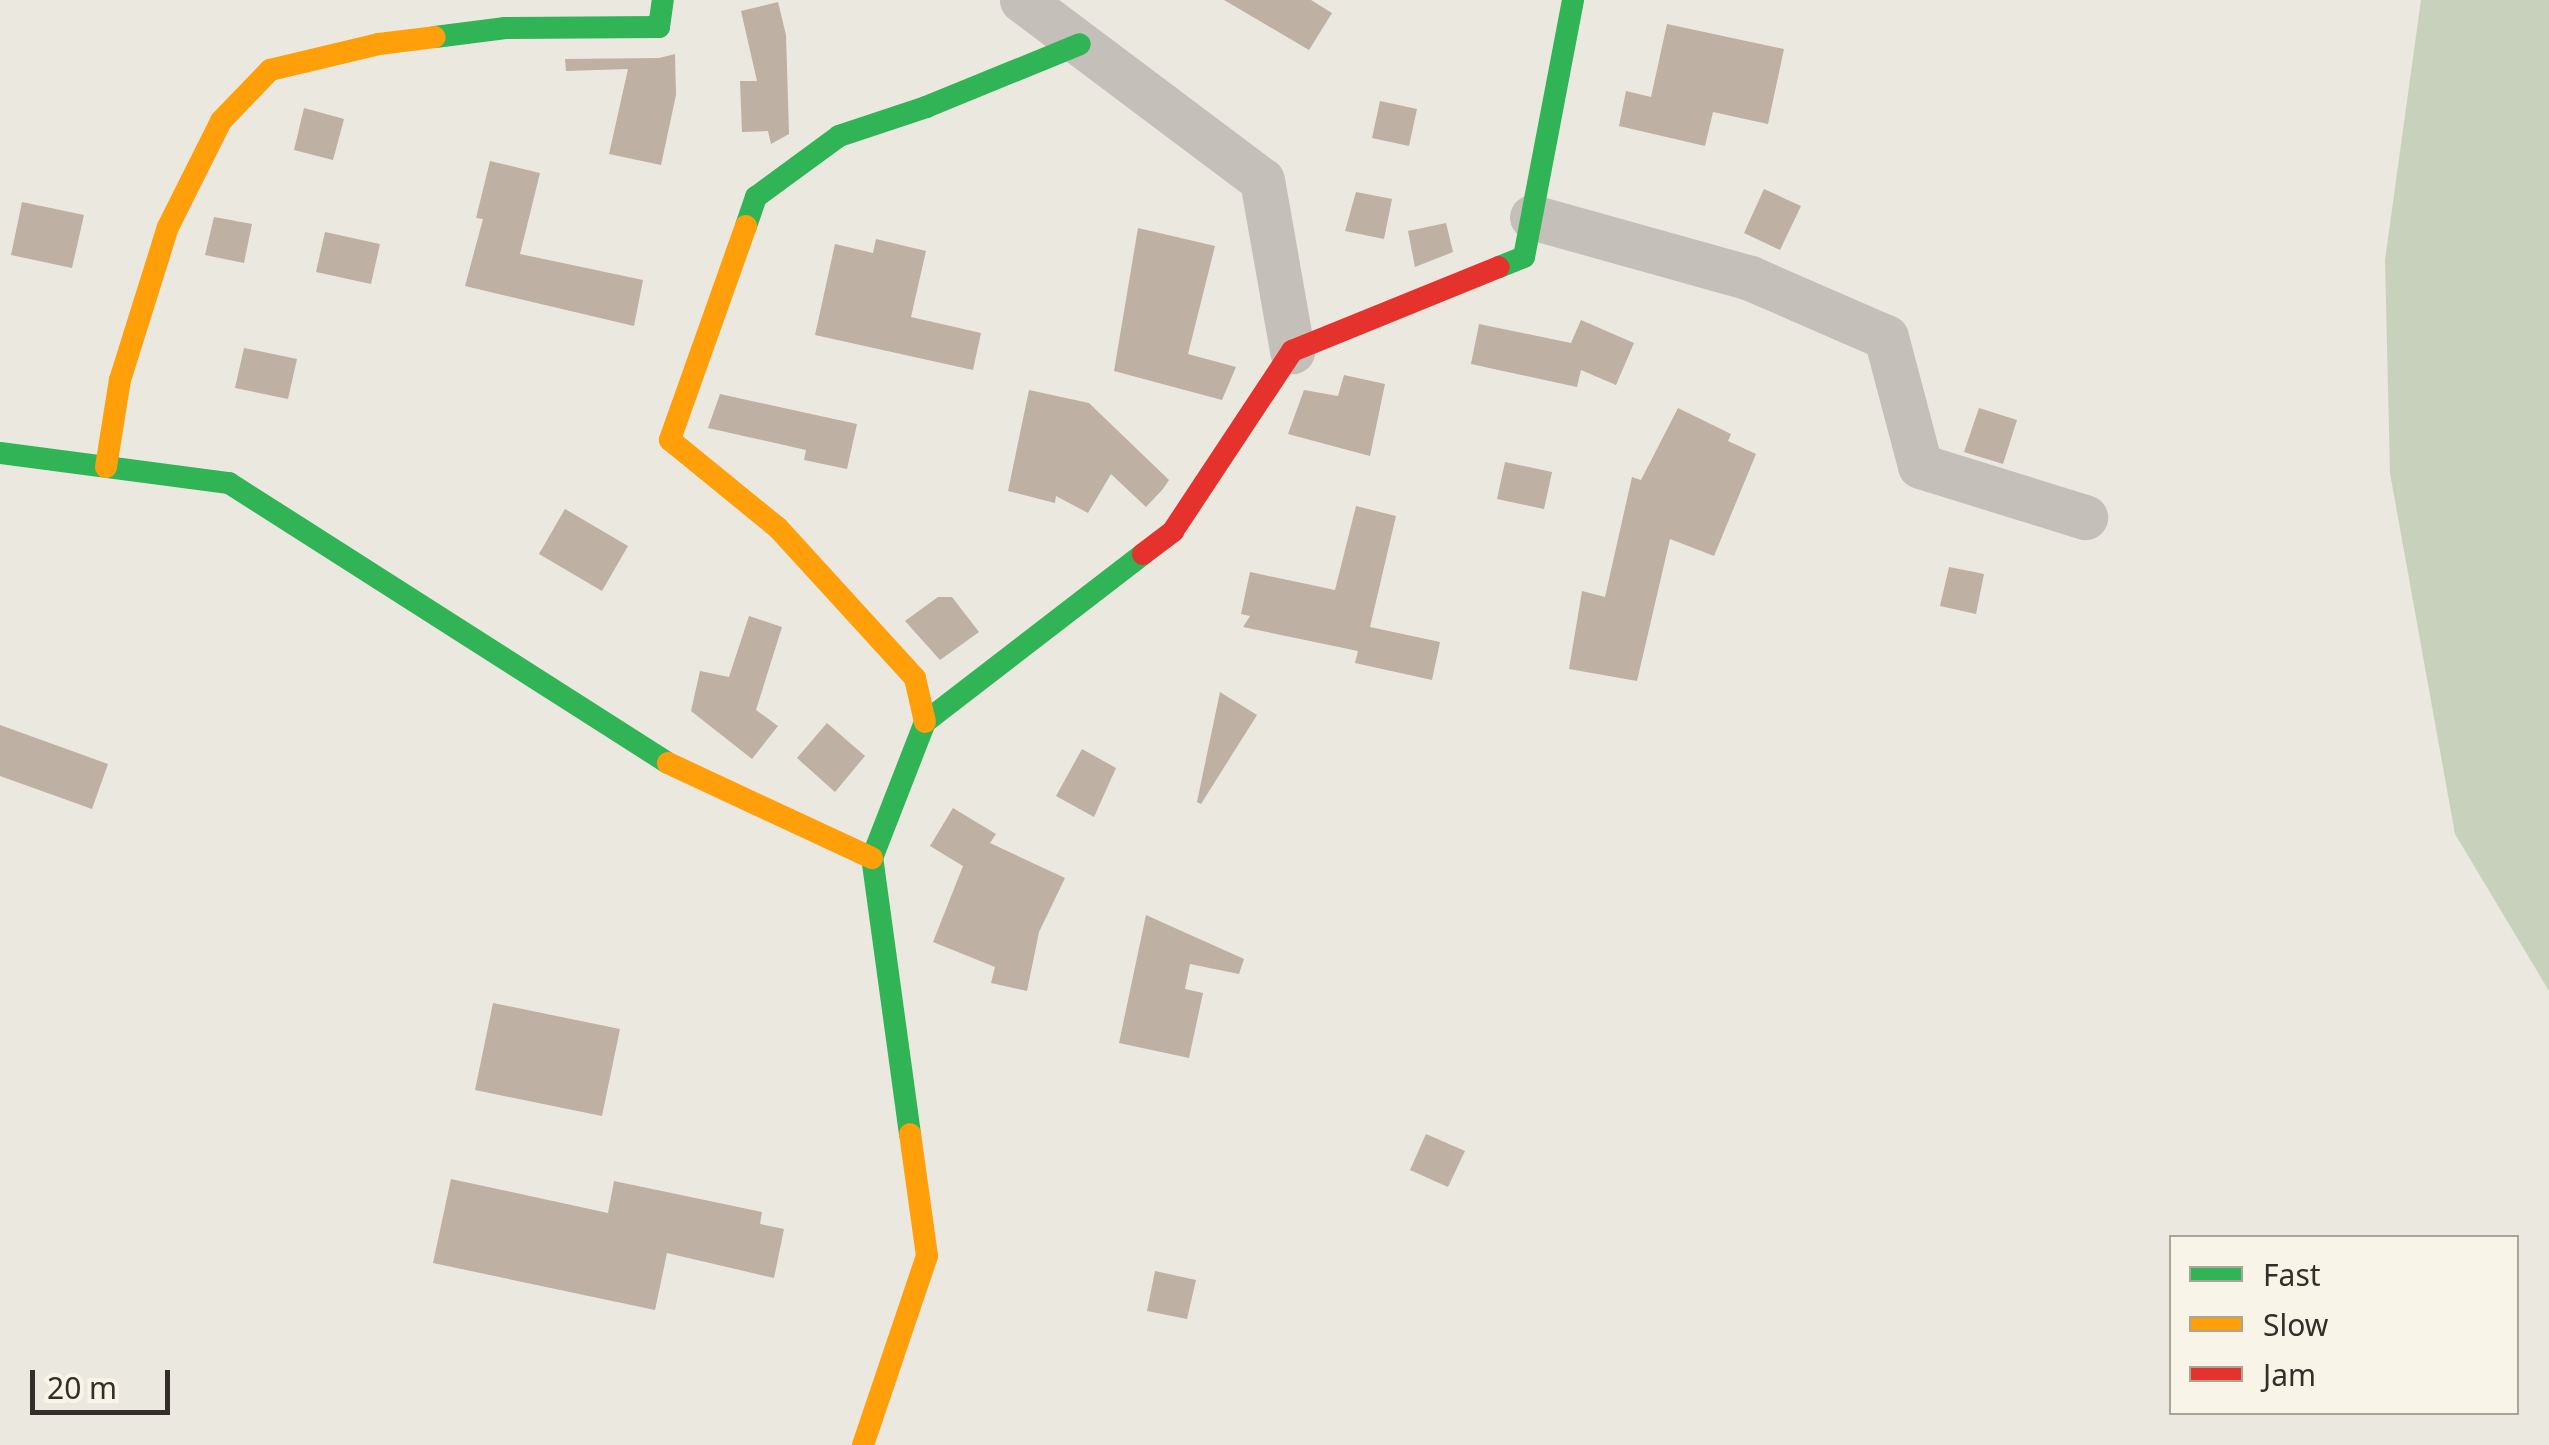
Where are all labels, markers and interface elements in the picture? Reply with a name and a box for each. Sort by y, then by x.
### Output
legend [2169,1235,2519,1415]
text: Fast [2263,1254,2321,1295]
text: Slow [2263,1304,2328,1345]
scale bar [35,1350,175,1412]
text: Jam [2263,1354,2316,1395]
text: 20 m [47,1367,117,1408]

